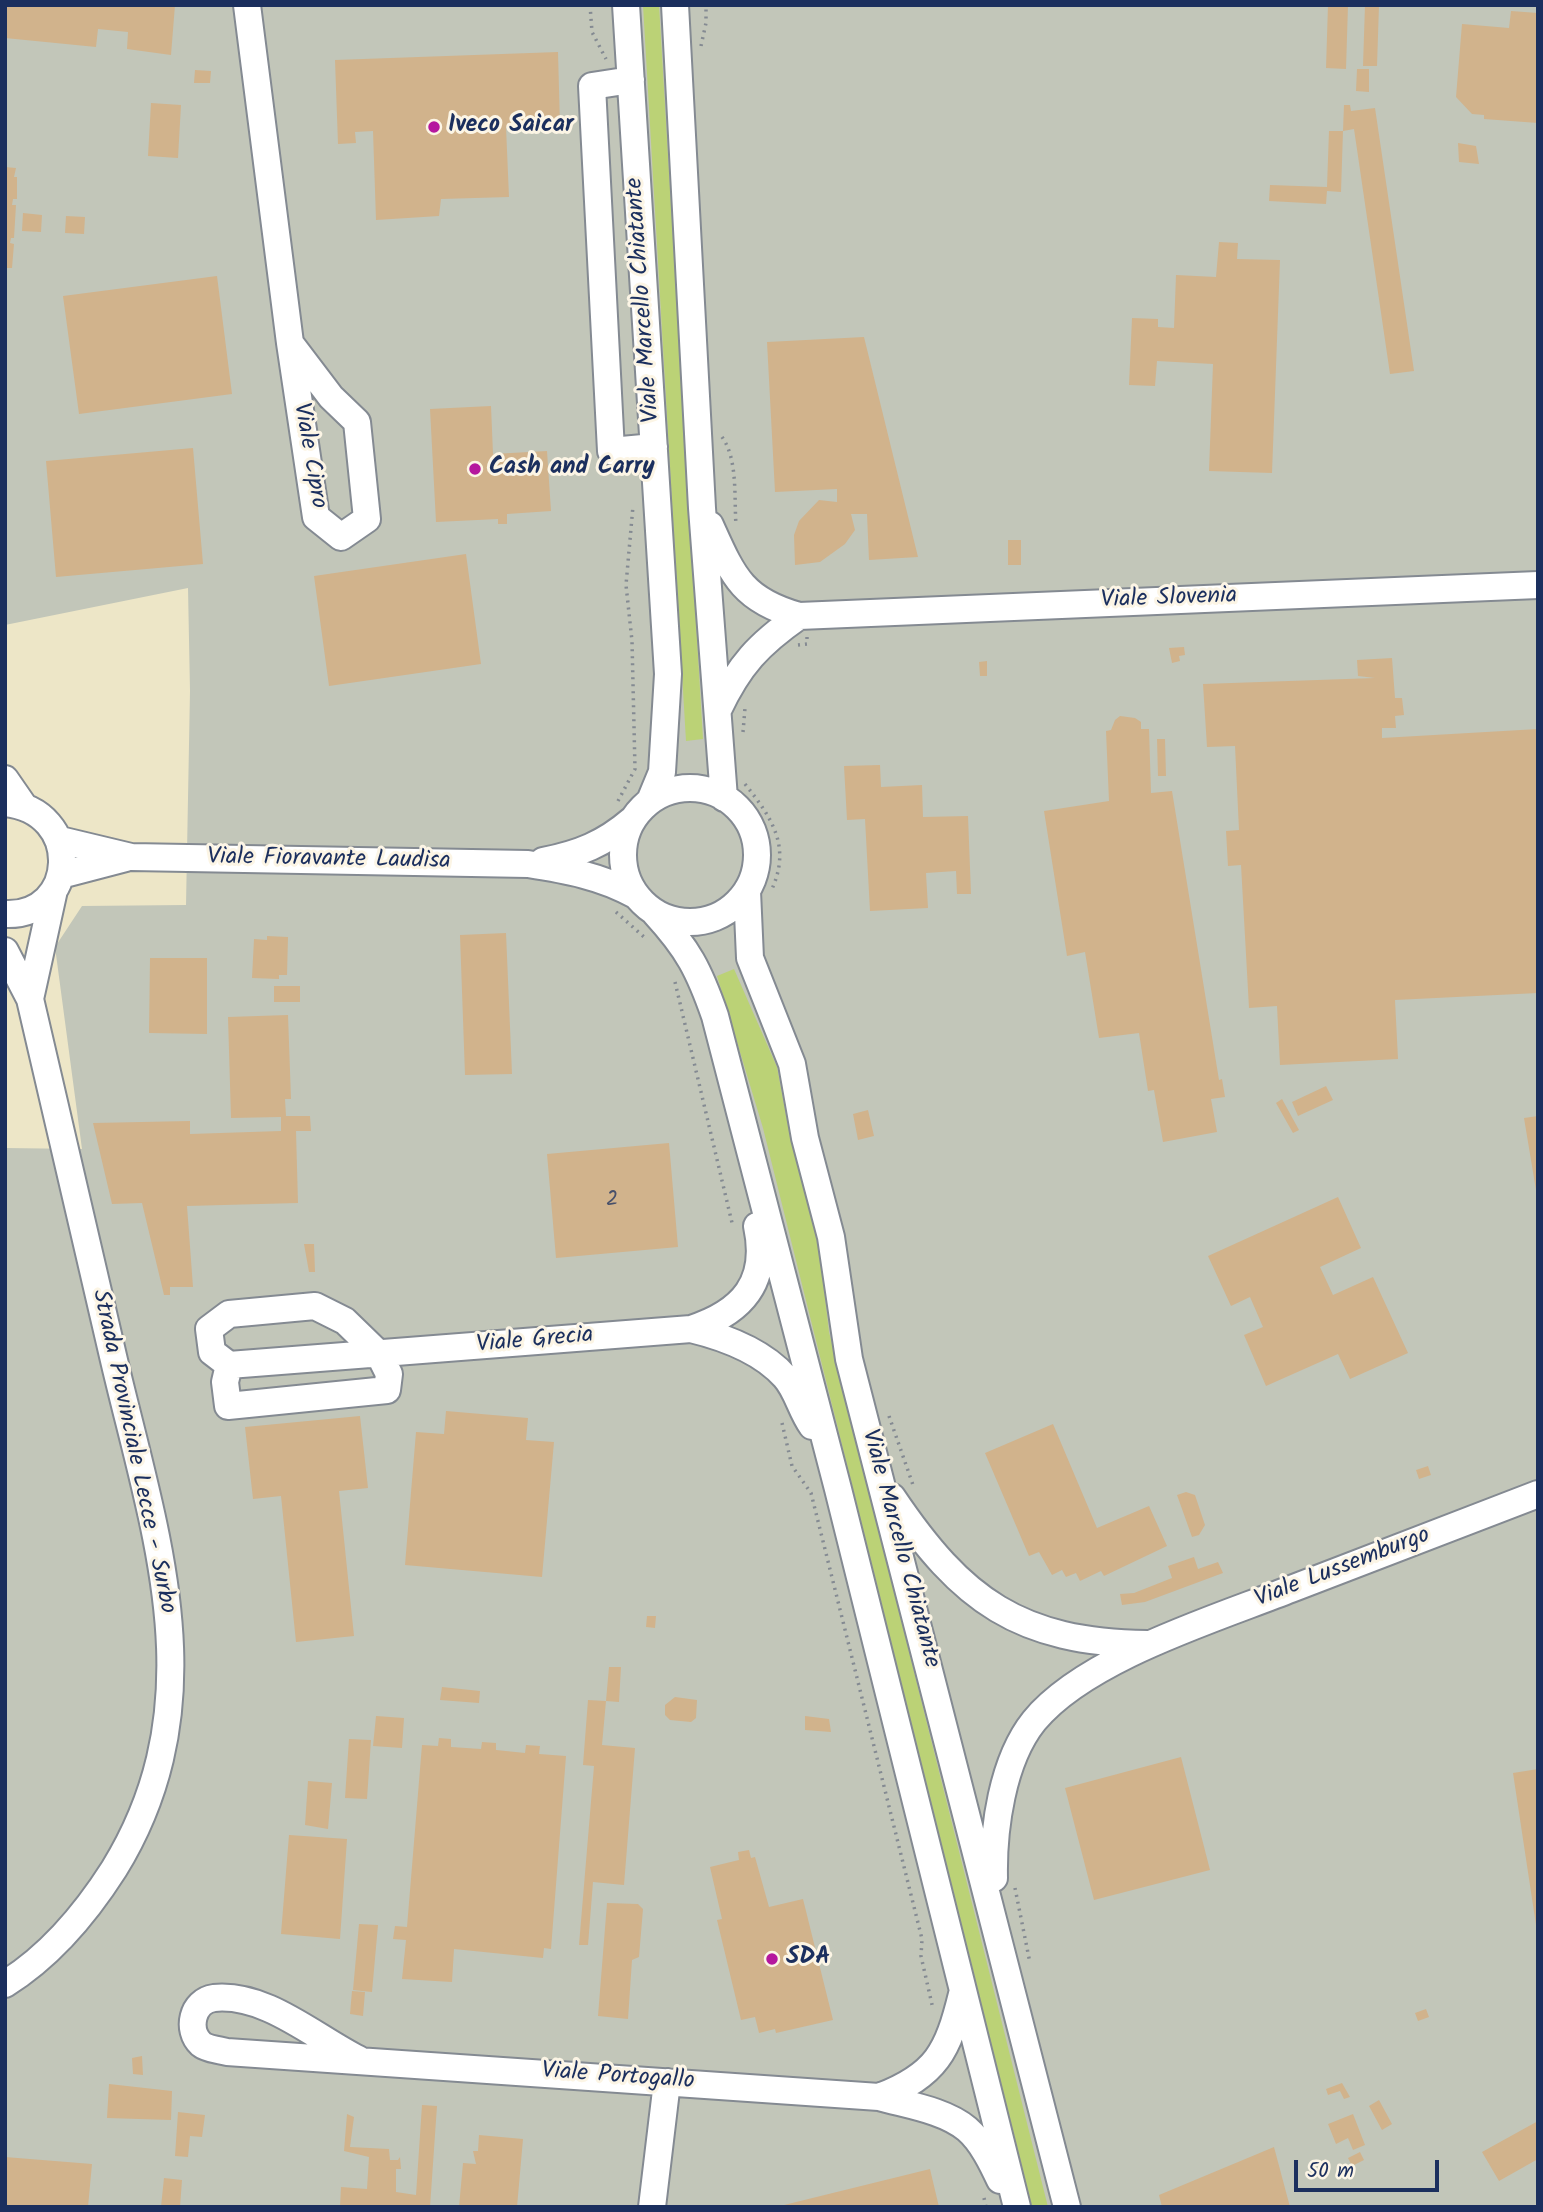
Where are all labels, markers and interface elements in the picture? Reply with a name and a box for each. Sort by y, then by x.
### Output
place label: Iveco Saicar [448,113,574,141]
marker: Iveco Saicar [426,119,442,135]
street label: Viale Marcello Chiatante [622,177,668,423]
street label: Viale Cipro [285,401,331,511]
place label: Cash and Carry [489,455,655,483]
marker: Cash and Carry [467,461,483,477]
street label: Viale Slovenia [1100,583,1238,617]
street label: Viale Fioravante Laudisa [207,844,451,878]
house number: 2 [606,1188,618,1214]
street label: Strada Provinciale Lecce - Surbo [84,1287,180,1617]
street label: Viale Grecia [475,1323,595,1361]
street label: Viale Marcello Chiatante [853,1427,945,1671]
street label: Viale Lussemburgo [1251,1522,1435,1616]
place label: SDA [786,1945,830,1973]
marker: SDA [764,1951,780,1967]
street label: Viale Portogallo [541,2058,695,2098]
scale bar [1298,2146,1443,2190]
text: 50 m [1307,2155,1354,2188]

